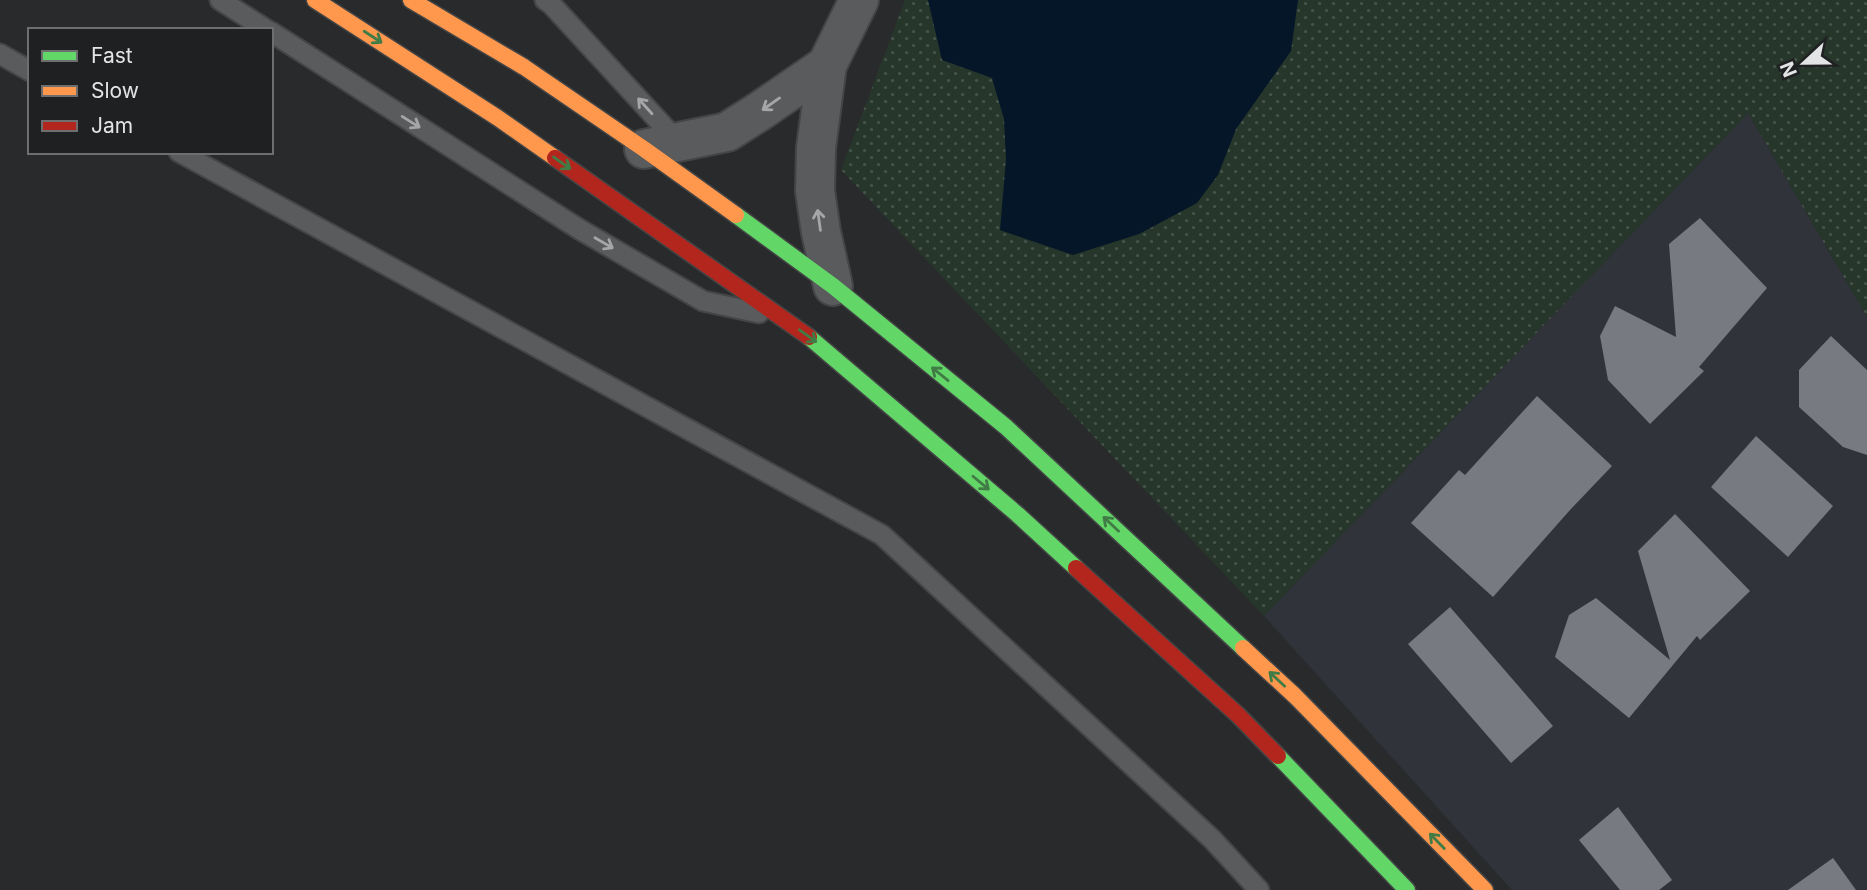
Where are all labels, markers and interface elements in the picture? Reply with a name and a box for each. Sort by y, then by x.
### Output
legend [28,28,273,154]
north arrow [1769,28,1839,98]
one-way arrow [362,30,382,44]
text: Fast [91,43,133,68]
text: N [1775,58,1802,80]
text: Slow [91,78,139,103]
one-way arrow [762,97,781,111]
one-way arrow [637,98,654,115]
text: Jam [91,113,133,138]
one-way arrow [401,115,421,129]
one-way arrow [552,156,571,170]
one-way arrow [813,209,826,231]
one-way arrow [593,237,614,250]
one-way arrow [798,329,817,344]
one-way arrow [932,366,950,381]
one-way arrow [972,475,990,491]
one-way arrow [1102,516,1120,532]
one-way arrow [1269,671,1286,688]
one-way arrow [1429,833,1446,850]

